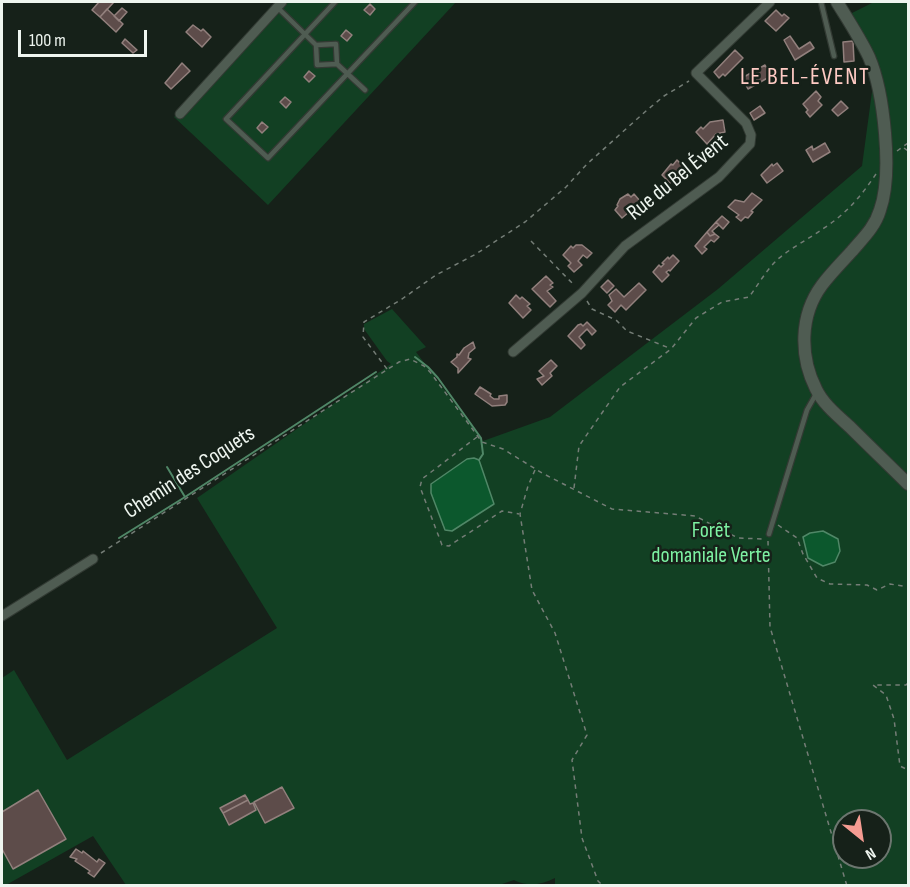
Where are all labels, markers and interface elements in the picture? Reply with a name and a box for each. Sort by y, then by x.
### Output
scale bar [21,18,150,56]
text: 100 m [29,30,66,51]
district label: LE BEL-ÉVENT [740,64,870,92]
street label: Rue du Bel Évent [622,129,734,227]
street label: Chemin des Coquets [120,421,260,525]
park label: Forêt domaniale Verte [651,518,771,570]
north arrow [832,809,892,869]
text: N [862,843,879,864]

